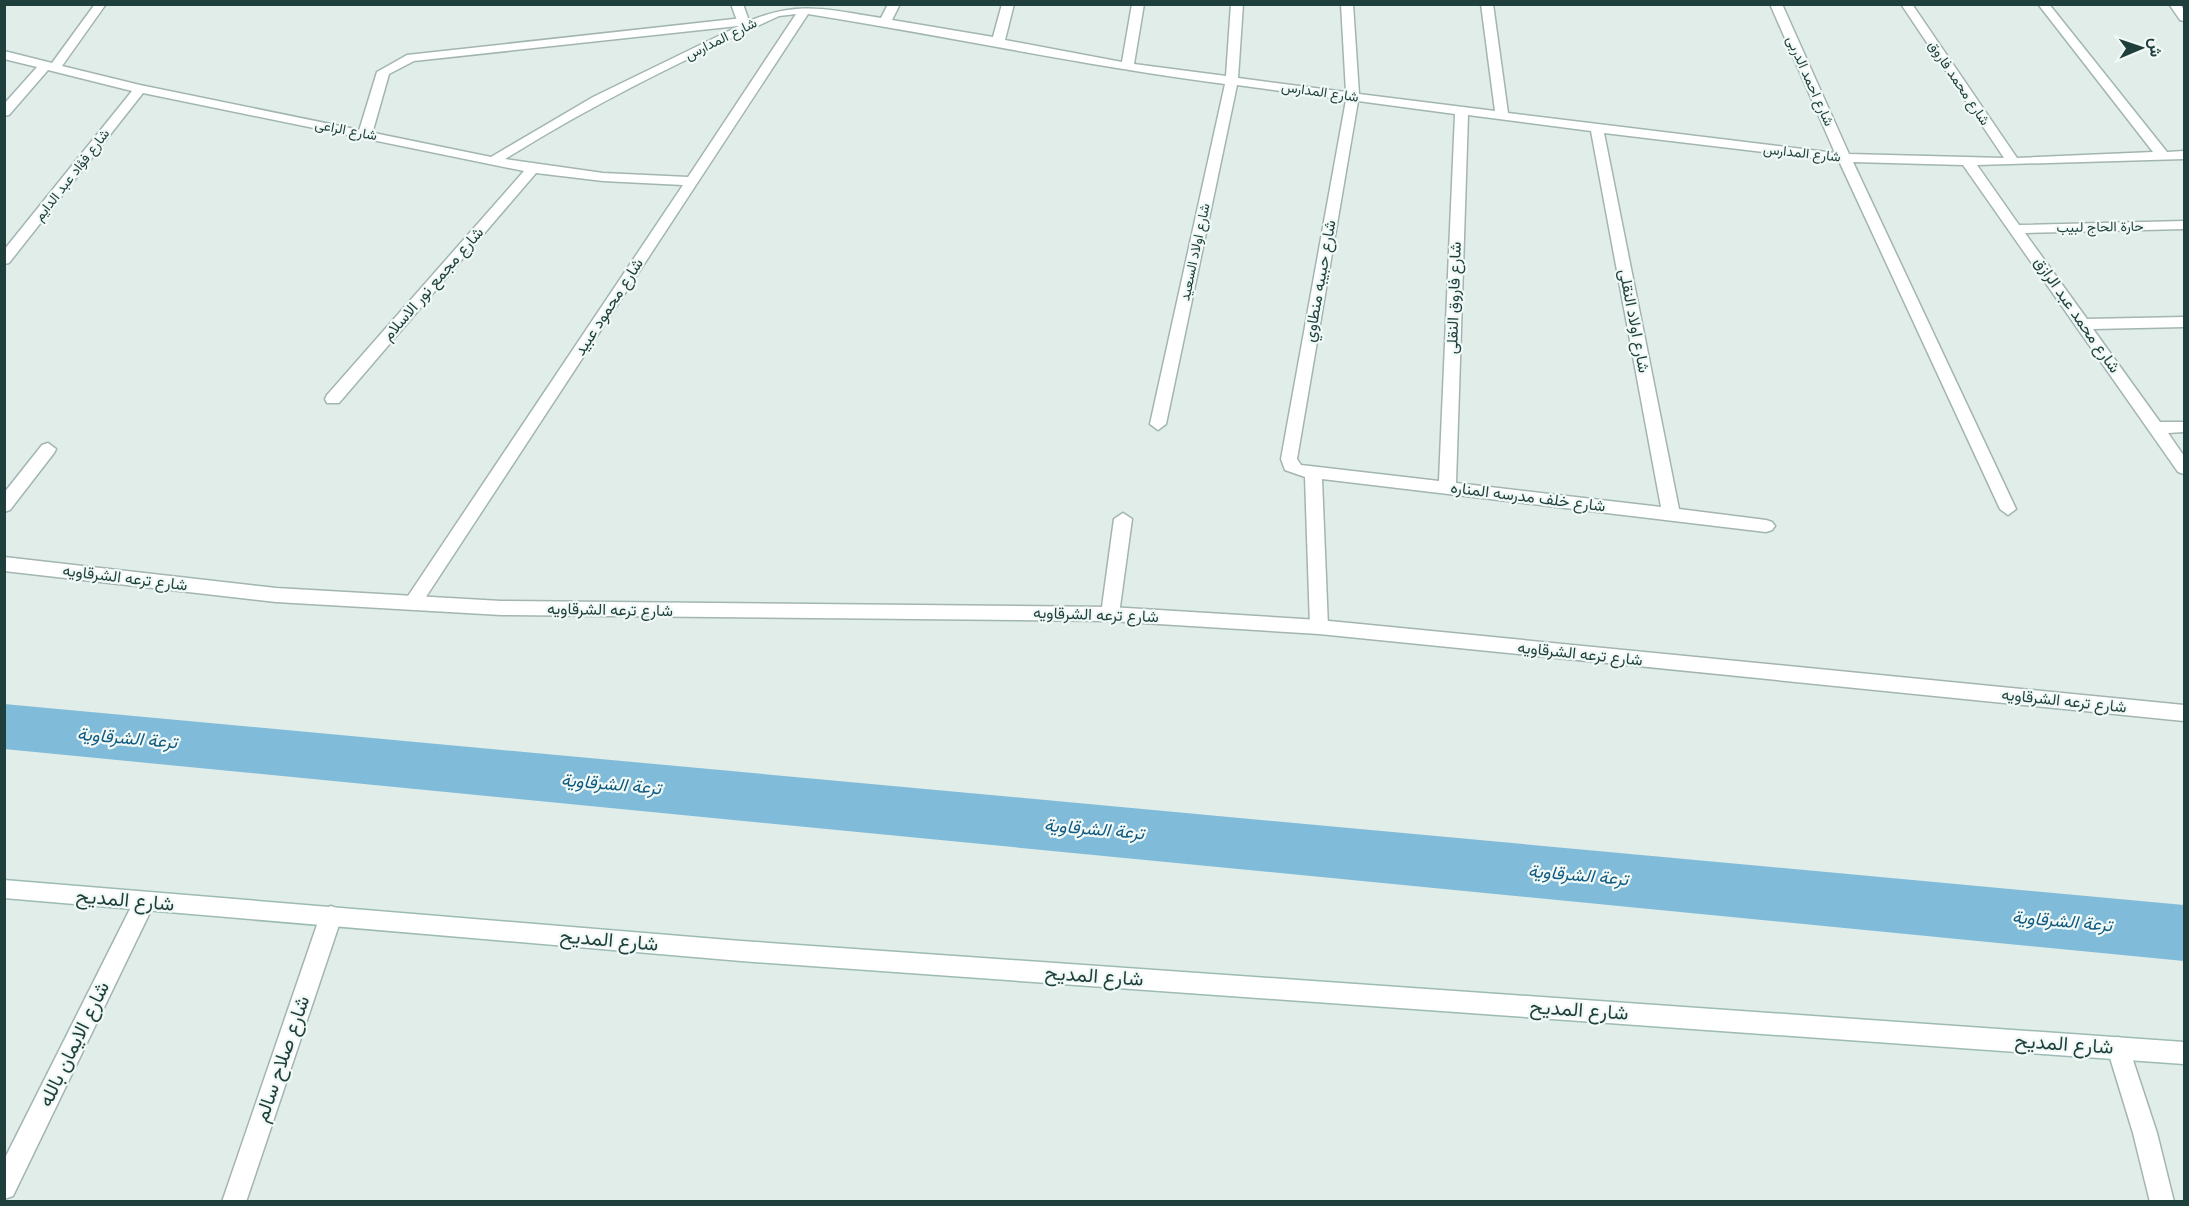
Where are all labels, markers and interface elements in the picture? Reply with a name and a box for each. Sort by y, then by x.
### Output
street label: شارع المدارس [682,13,761,66]
north arrow [2111,18,2171,78]
street label: شارع احمد الدربى [1781,33,1838,130]
street label: شارع محمد فاروق [1923,37,1994,130]
text: ش [2144,38,2166,58]
street label: شارع المدارس [1280,77,1360,108]
street label: شارع الراعى [313,115,379,146]
street label: شارع فؤاد عبد الدايم [30,125,115,226]
street label: شارع المدارس [1762,139,1842,168]
street label: شارع اولاد السعيد [1175,202,1216,303]
street label: حارة الحاج لبيب [2056,217,2144,238]
street label: شارع حبيبه منطاوي [1298,218,1344,344]
street label: شارع مجمع نور الاسلام [377,222,489,346]
street label: شارع فاروق النقلى [1441,241,1467,355]
street label: شارع محمد عبد الرازق [2029,252,2125,378]
street label: شارع محمود عبيد [569,254,649,360]
street label: شارع اولاد النقلى [1613,267,1655,375]
street label: شارع خلف مدرسه المناره [1449,477,1607,517]
street label: شارع ترعه الشرقاويه [61,559,189,597]
street label: شارع ترعه الشرقاويه [547,598,673,622]
street label: شارع ترعه الشرقاويه [1033,602,1159,628]
street label: شارع ترعه الشرقاويه [1516,636,1644,672]
street label: شارع ترعه الشرقاويه [2000,683,2128,719]
water label: ترعة الشرقاوية [76,722,181,755]
water label: ترعة الشرقاوية [560,768,665,801]
water label: ترعة الشرقاوية [1043,813,1148,846]
water label: ترعة الشرقاوية [1527,859,1632,892]
street label: شارع المديح [75,882,175,918]
water label: ترعة الشرقاوية [2011,905,2116,938]
street label: شارع المديح [559,922,659,958]
street label: شارع المديح [1044,959,1144,993]
street label: شارع الايمان بالله [32,977,116,1111]
street label: شارع صلاح سالم [248,992,316,1126]
street label: شارع المديح [1529,993,1629,1027]
street label: شارع المديح [2014,1027,2114,1061]

